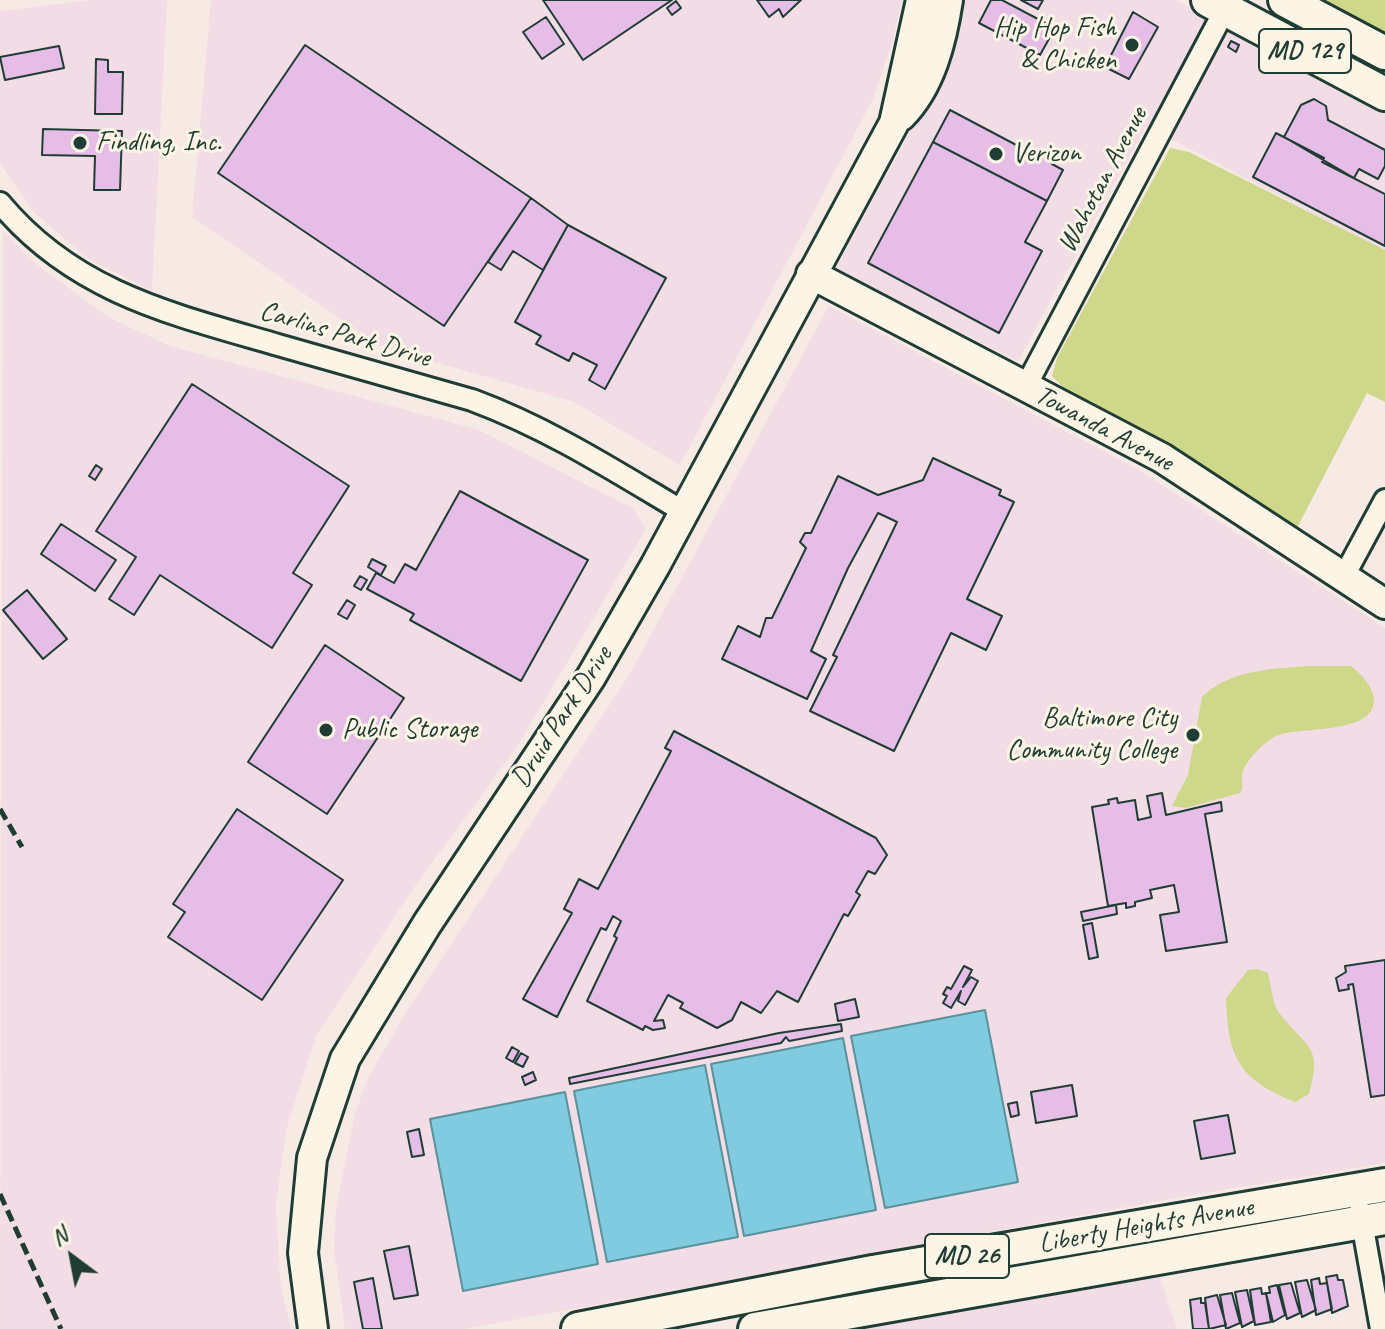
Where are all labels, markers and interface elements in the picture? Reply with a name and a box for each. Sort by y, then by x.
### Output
place label: Hip Hop Fish & Chicken [994,12,1116,78]
road number: MD 129 [1259,29,1351,73]
marker: Hip Hop Fish & Chicken [1123,36,1141,54]
street label: Wahotan Avenue [1051,102,1155,258]
place label: Findling, Inc. [96,126,222,160]
marker: Findling, Inc. [71,134,89,152]
place label: Verizon [1012,137,1081,171]
marker: Verizon [987,145,1005,163]
street label: Carlins Park Drive [256,295,434,375]
street label: Towanda Avenue [1029,379,1179,479]
street label: Druid Park Drive [504,640,620,794]
place label: Baltimore City Community College [1007,702,1177,768]
place label: Public Storage [342,713,477,747]
marker: Public Storage [317,721,335,739]
marker: Baltimore City Community College [1184,726,1202,744]
street label: Liberty Heights Avenue [1036,1191,1256,1261]
north arrow [32,1217,112,1297]
text: N [46,1221,72,1252]
road number: MD 26 [925,1234,1009,1278]

